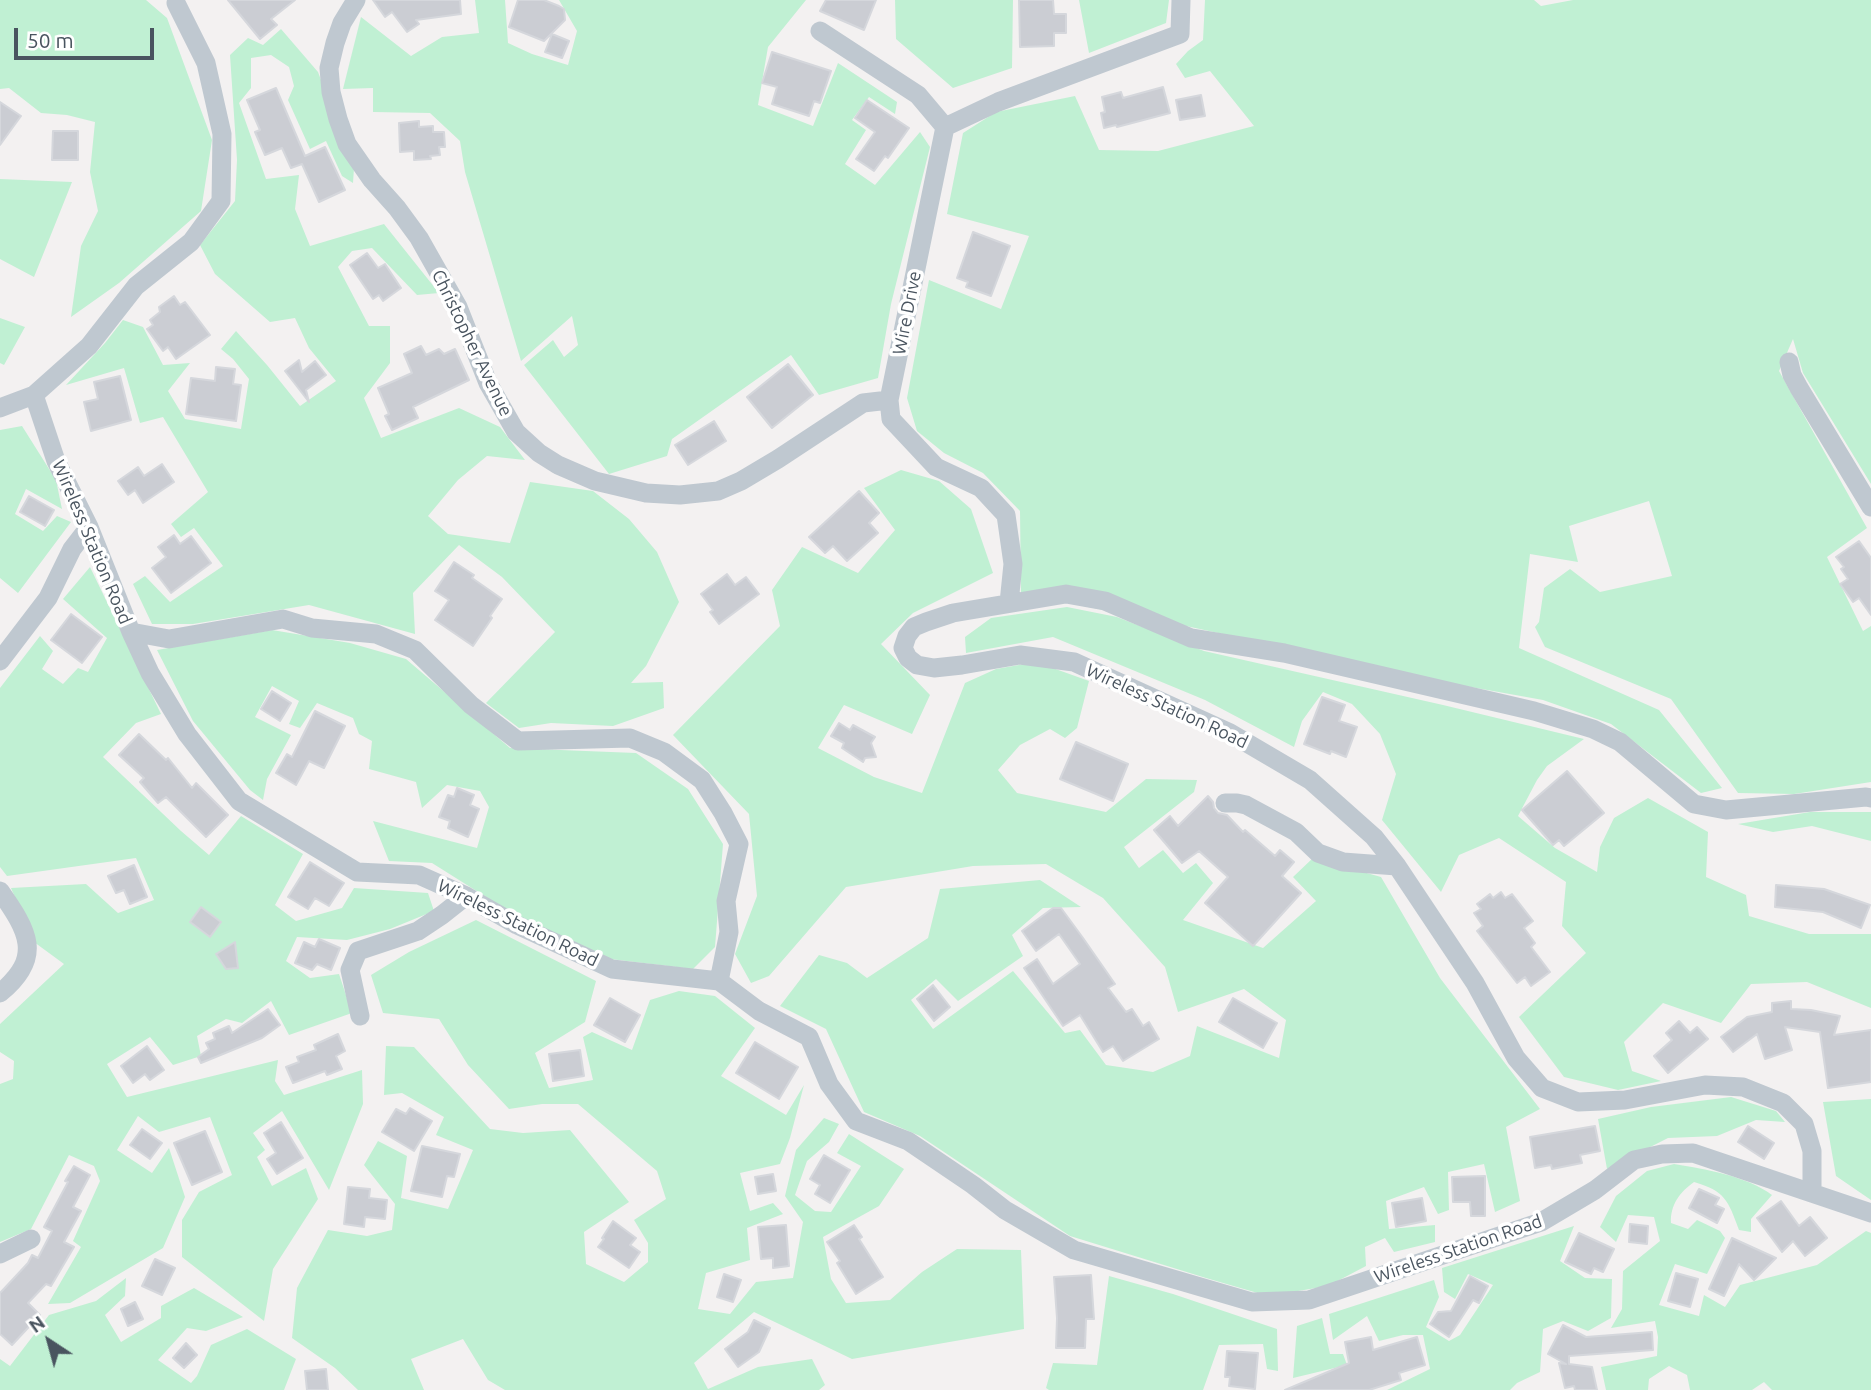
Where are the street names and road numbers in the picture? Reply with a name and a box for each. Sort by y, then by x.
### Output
street label: Christopher Avenue [427,266,517,420]
street label: Wire Drive [888,269,926,357]
street label: Wireless Station Road [48,457,136,627]
street label: Wireless Station Road [1083,659,1251,753]
street label: Wireless Station Road [434,875,602,971]
street label: Wireless Station Road [1371,1210,1545,1288]

